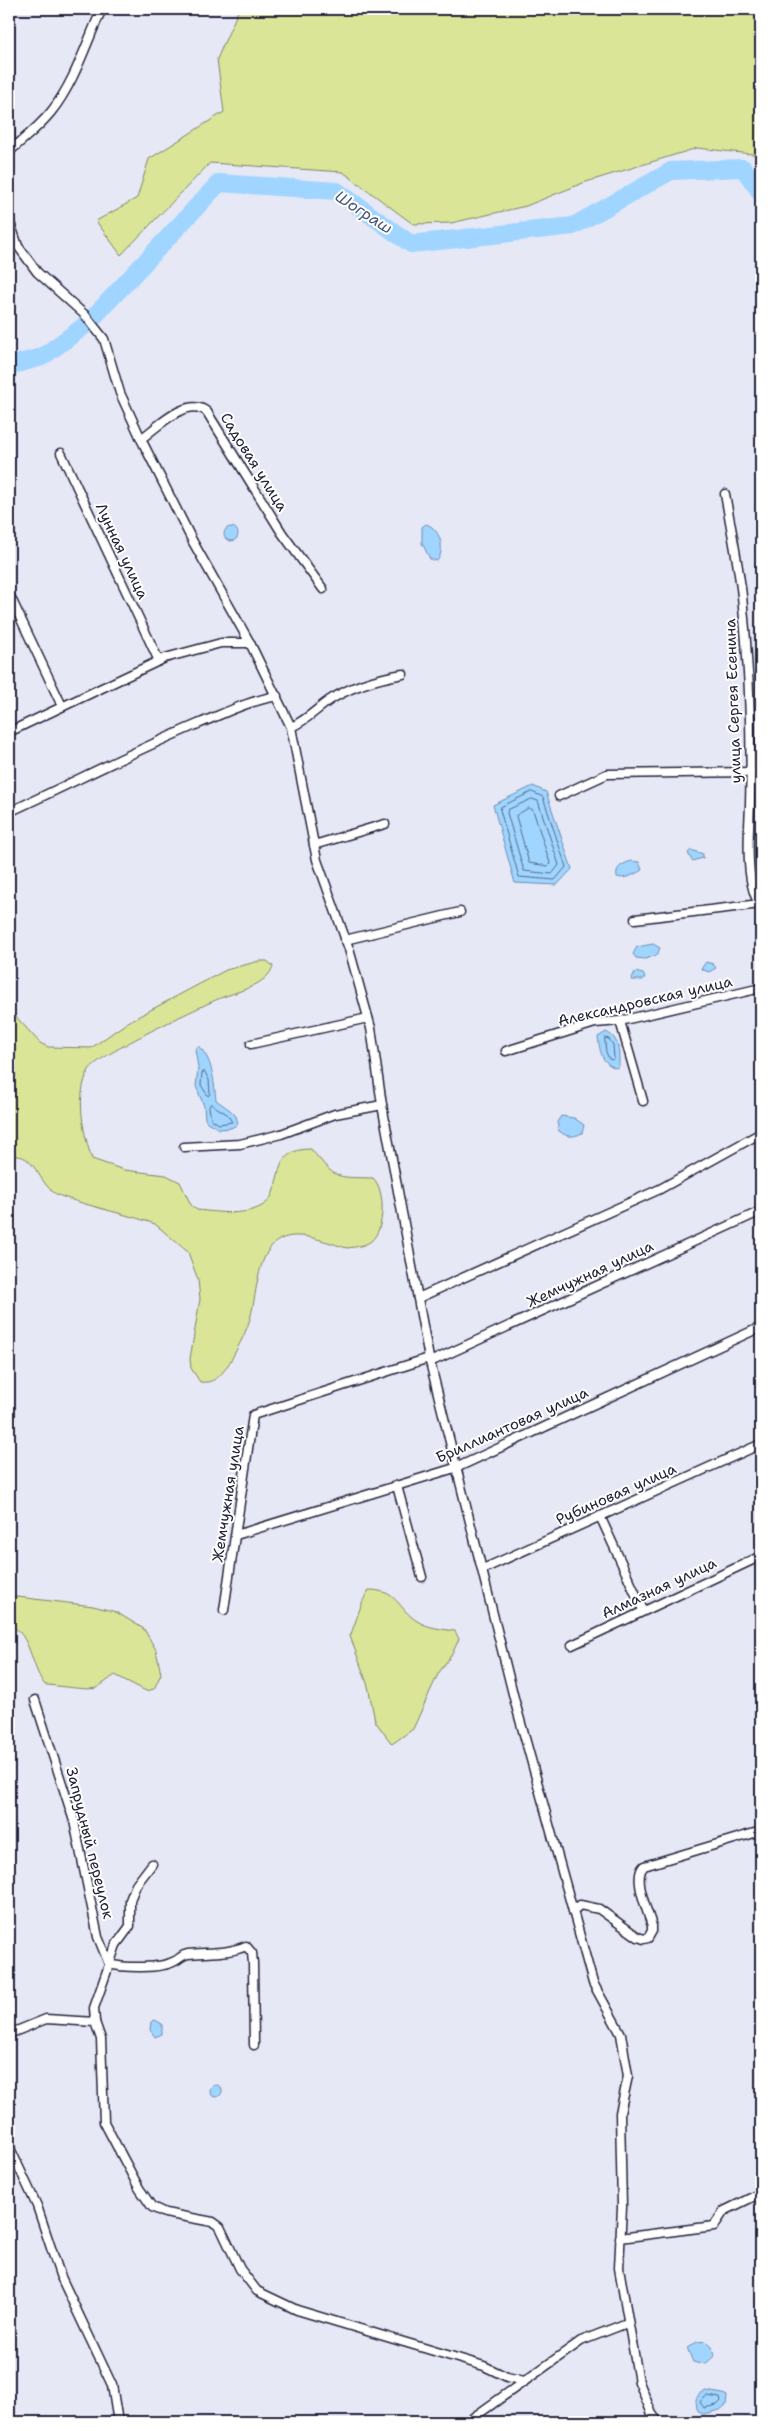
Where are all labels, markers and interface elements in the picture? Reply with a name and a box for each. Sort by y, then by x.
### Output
water label: Шограш [331,186,397,238]
street label: Садовая улица [216,409,293,516]
street label: Лунная улица [91,500,153,603]
street label: улица Сергея Есенина [720,617,746,784]
street label: Александровская улица [556,971,735,1031]
street label: Жемчужная улица [523,1236,657,1312]
street label: Бриллиантовая улица [433,1382,592,1468]
street label: Жемчужная улица [207,1424,249,1564]
street label: Рубиновая улица [553,1458,680,1530]
street label: Алмазная улица [598,1552,720,1623]
street label: Запрудный переулок [61,1765,119,1921]

